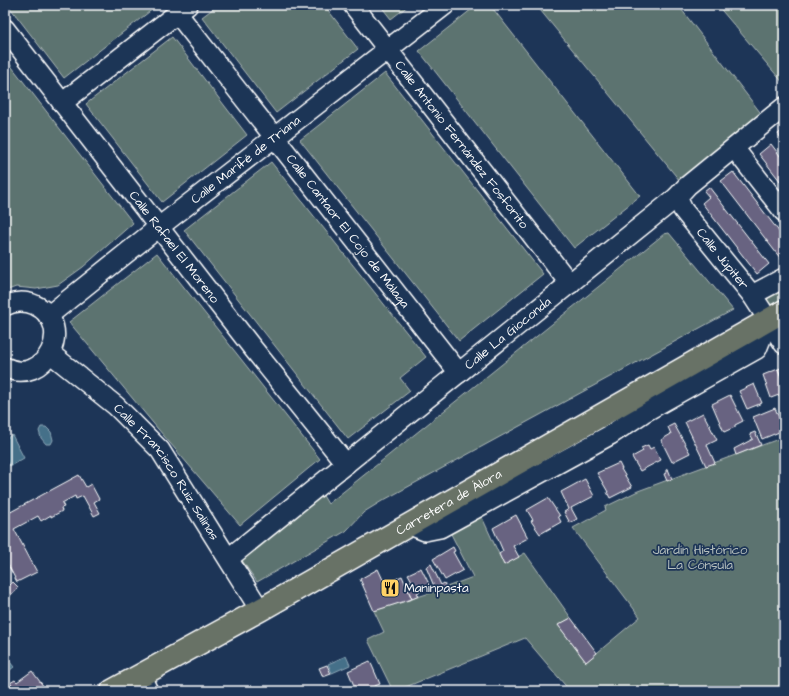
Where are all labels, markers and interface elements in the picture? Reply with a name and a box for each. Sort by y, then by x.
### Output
street label: Calle Antonio Fernández Fosforito [391,57,533,233]
street label: Calle Marifé de Triana [187,111,305,208]
street label: Calle Cantaor El Cojo de Málaga [282,150,414,312]
street label: Calle Rafael El Moreno [125,187,224,308]
street label: Calle Júpiter [692,224,753,293]
street label: Calle La Gioconda [461,293,555,374]
street label: Calle Francisco Ruiz Salinas [109,399,223,544]
street label: Carretera de Álora [393,465,505,540]
park label: Jardín Histórico La Cónsula [653,541,748,574]
restaurant icon: Maninpasta [379,577,401,599]
place label: Maninpasta [404,579,469,597]

